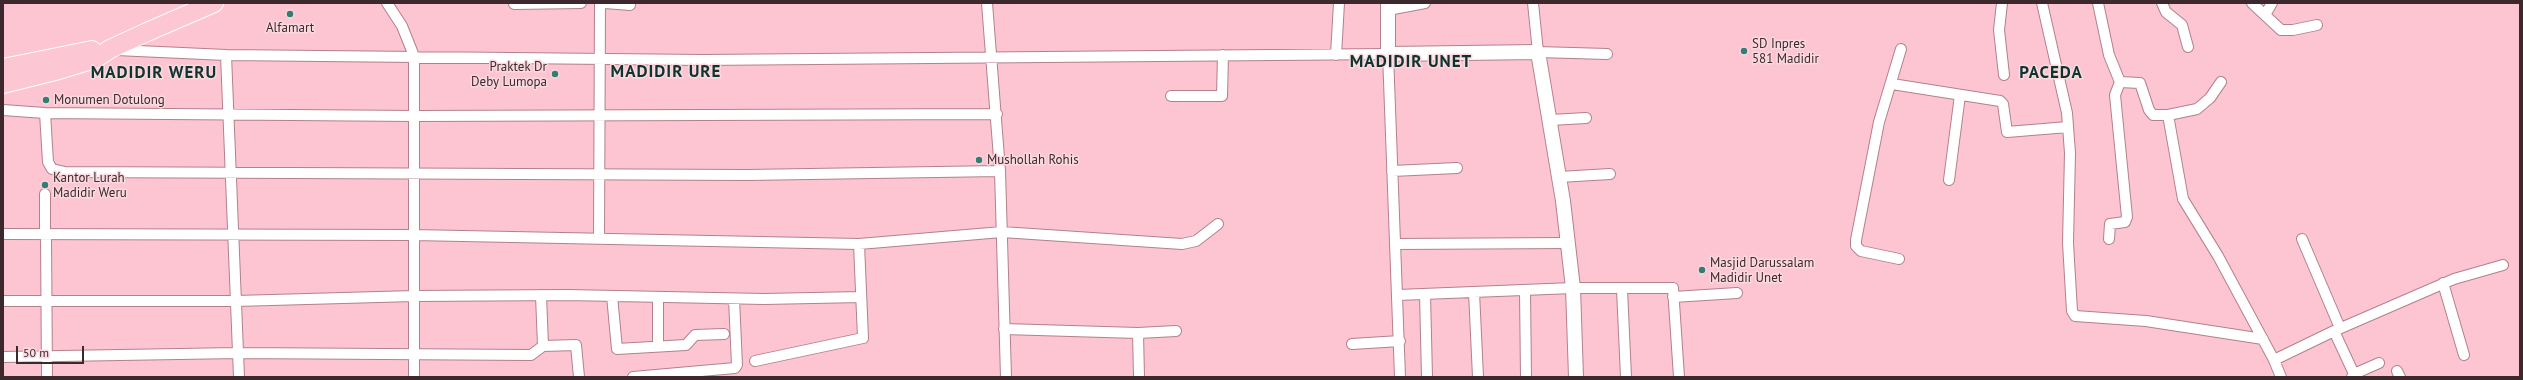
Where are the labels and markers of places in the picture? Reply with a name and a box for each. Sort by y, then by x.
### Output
marker: Alfamart [285,9,295,19]
place label: Alfamart [266,20,314,36]
place label: SD Inpres 581 Madidir [1752,36,1819,67]
marker: SD Inpres 581 Madidir [1739,46,1749,56]
place label: Praktek Dr Deby Lumopa [471,59,547,90]
marker: Praktek Dr Deby Lumopa [550,69,560,79]
place label: Monumen Dotulong [54,92,165,108]
marker: Monumen Dotulong [41,95,51,105]
place label: Mushollah Rohis [987,152,1079,168]
marker: Mushollah Rohis [974,155,984,165]
place label: Kantor Lurah Madidir Weru [53,170,127,201]
marker: Kantor Lurah Madidir Weru [40,180,50,190]
place label: Masjid Darussalam Madidir Unet [1710,255,1814,286]
marker: Masjid Darussalam Madidir Unet [1697,265,1707,275]

